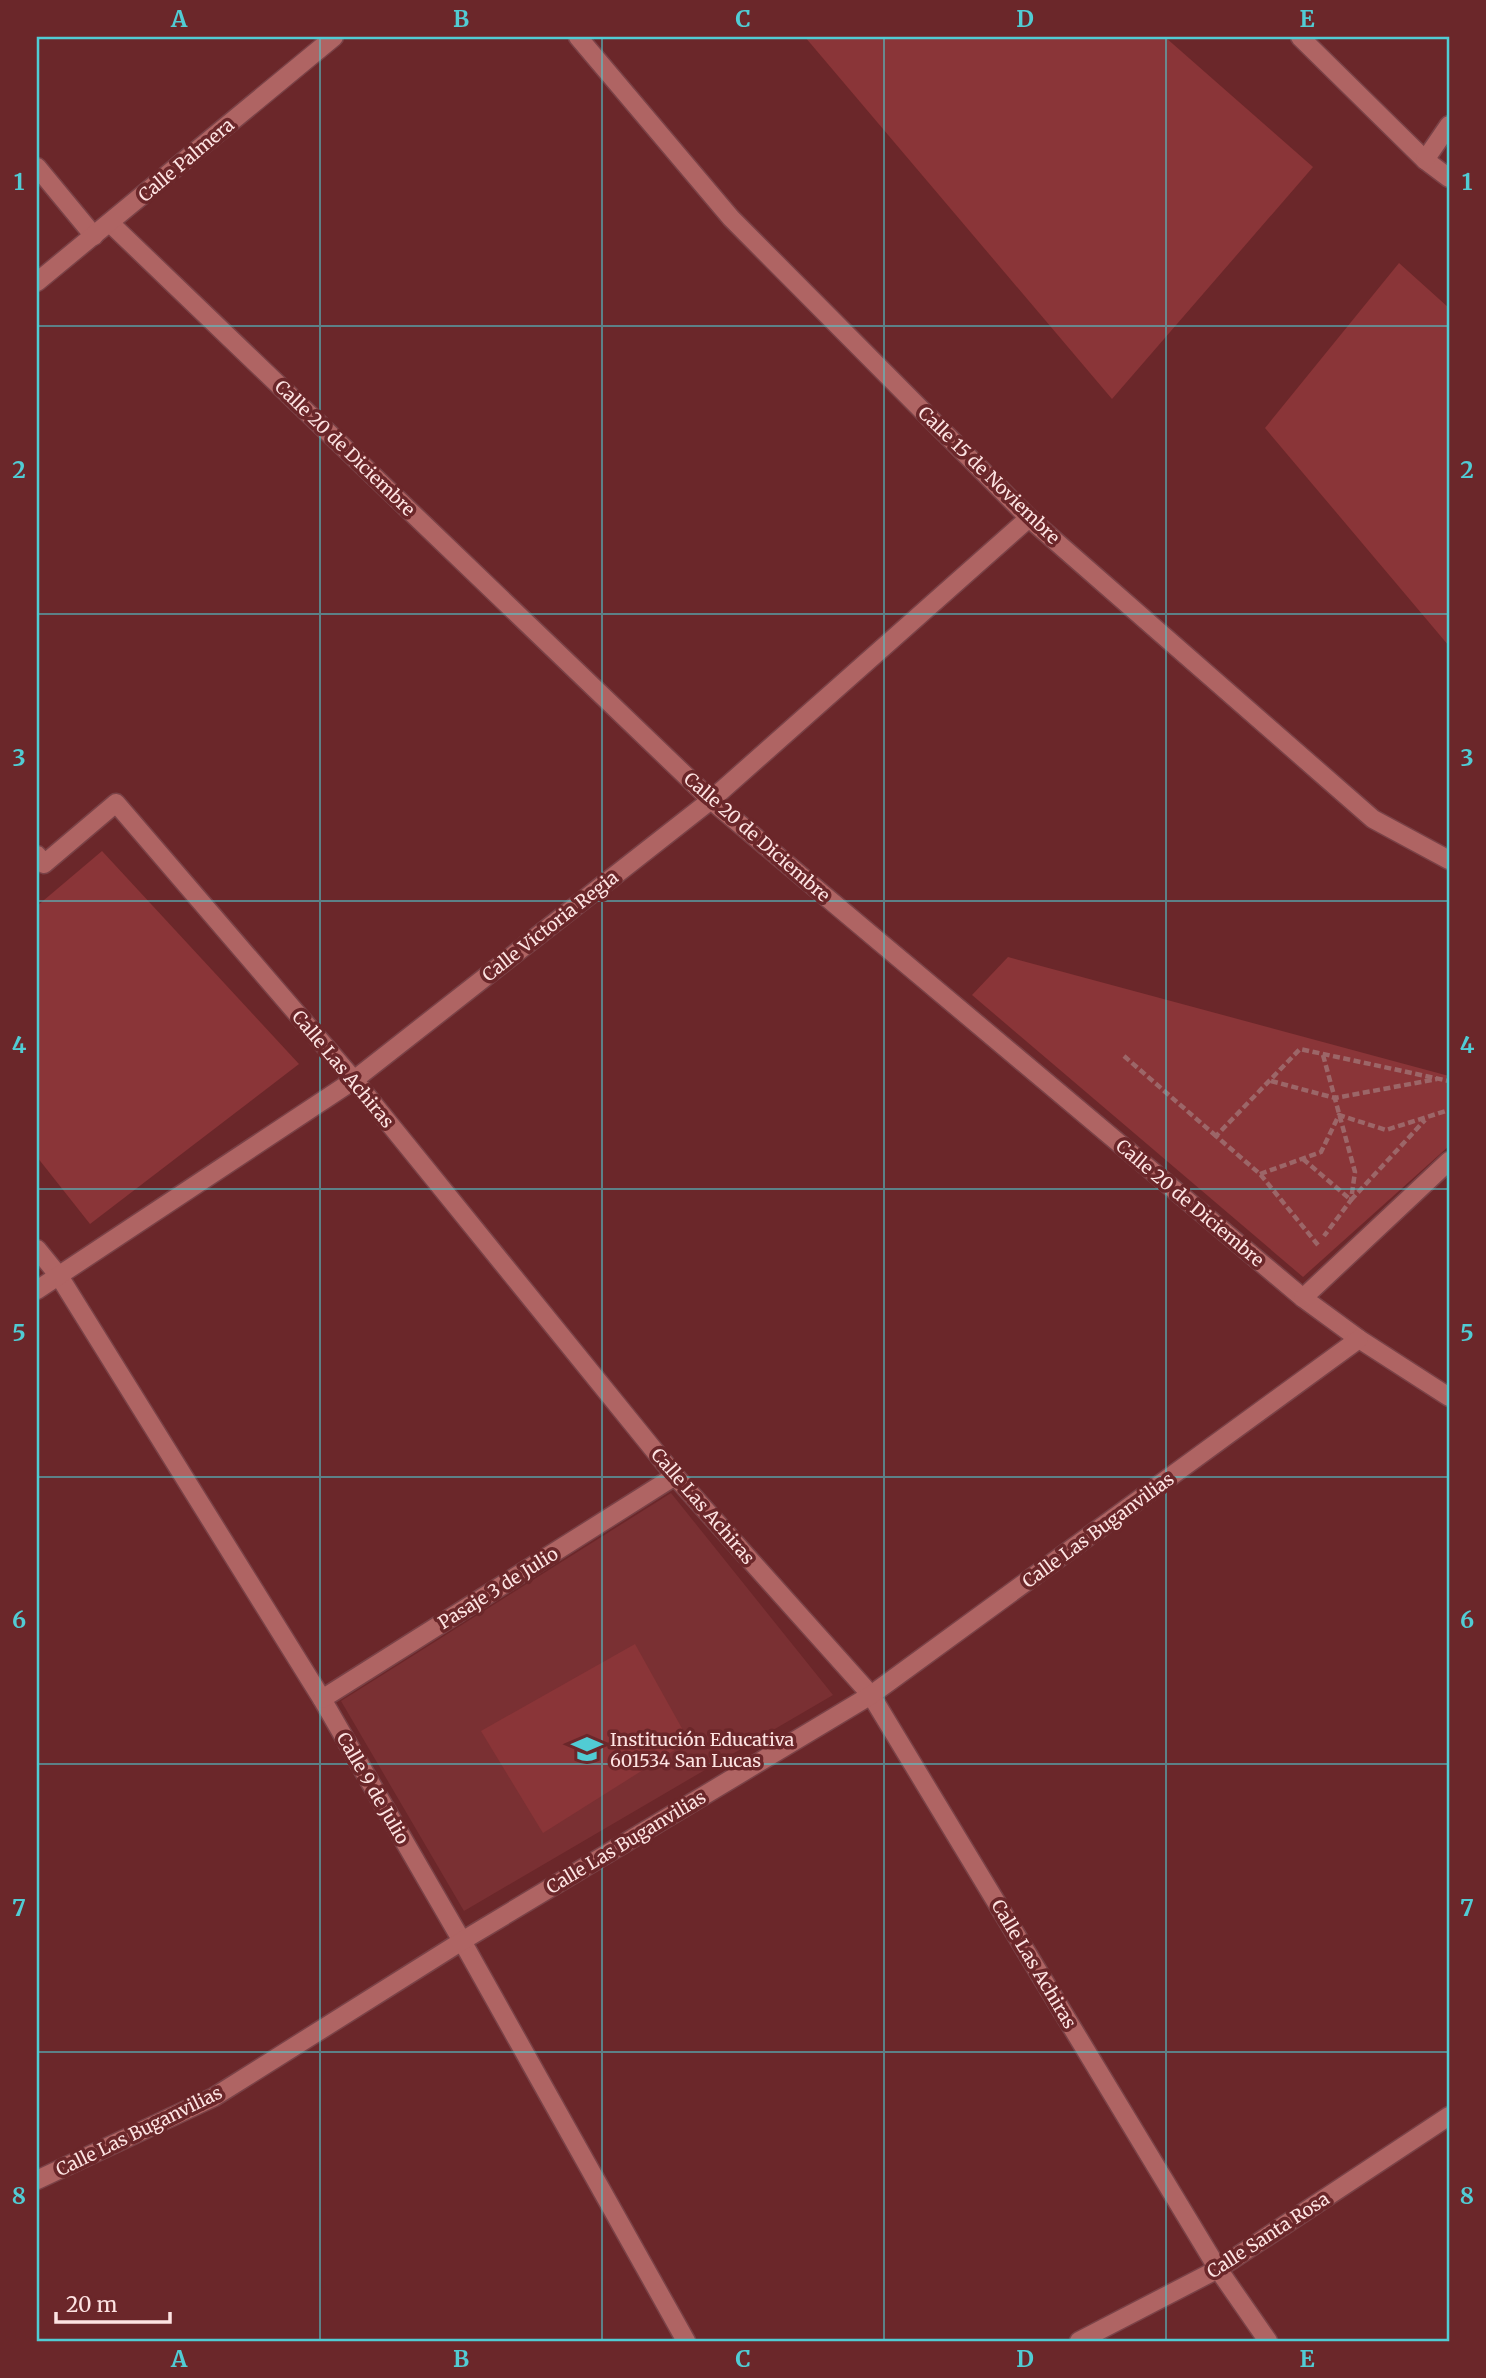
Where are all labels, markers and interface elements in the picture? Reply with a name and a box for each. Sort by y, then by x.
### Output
text: A [170,4,188,33]
text: B [453,4,469,33]
text: C [735,4,751,33]
text: D [1016,4,1034,33]
text: E [1299,4,1315,33]
street label: Calle Palmera [133,113,239,207]
text: 1 [14,167,25,196]
text: 1 [1462,167,1473,196]
street label: Calle 20 de Diciembre [270,375,420,521]
street label: Calle 15 de Noviembre [913,401,1065,549]
text: 2 [12,455,26,484]
text: 2 [1460,455,1474,484]
text: 3 [12,743,26,772]
text: 3 [1460,743,1474,772]
street label: Calle 20 de Diciembre [679,767,835,907]
street label: Calle Victoria Regia [477,865,623,986]
street label: Calle Las Achiras [287,1005,399,1133]
text: 4 [12,1030,27,1059]
text: 4 [1460,1030,1475,1059]
street label: Calle 20 de Diciembre [1111,1134,1269,1272]
text: 5 [12,1318,26,1347]
text: 5 [1460,1318,1474,1347]
street label: Calle Las Achiras [646,1443,760,1569]
street label: Calle Las Buganvilias [1018,1467,1179,1593]
street label: Pasaje 3 de Julio [434,1542,562,1634]
text: 6 [12,1605,26,1634]
text: 6 [1460,1605,1474,1634]
street label: Calle 9 de Julio [332,1728,414,1848]
place label: Institución Educativa 601534 San Lucas [610,1728,795,1772]
school or university icon: Institución Educativa 601534 San Lucas [570,1732,604,1766]
street label: Calle Las Buganvilias [542,1785,710,1899]
text: 7 [12,1893,26,1922]
text: 7 [1460,1893,1474,1922]
street label: Calle Las Achiras [986,1895,1082,2033]
street label: Calle Las Buganvilias [52,2081,226,2181]
text: 8 [12,2181,26,2210]
text: 8 [1460,2181,1474,2210]
street label: Calle Santa Rosa [1202,2187,1334,2283]
scale bar [56,2280,170,2324]
text: 20 m [66,2291,118,2318]
text: A [170,2344,188,2373]
text: B [453,2344,469,2373]
text: C [735,2344,751,2373]
text: D [1016,2344,1034,2373]
text: E [1299,2344,1315,2373]

